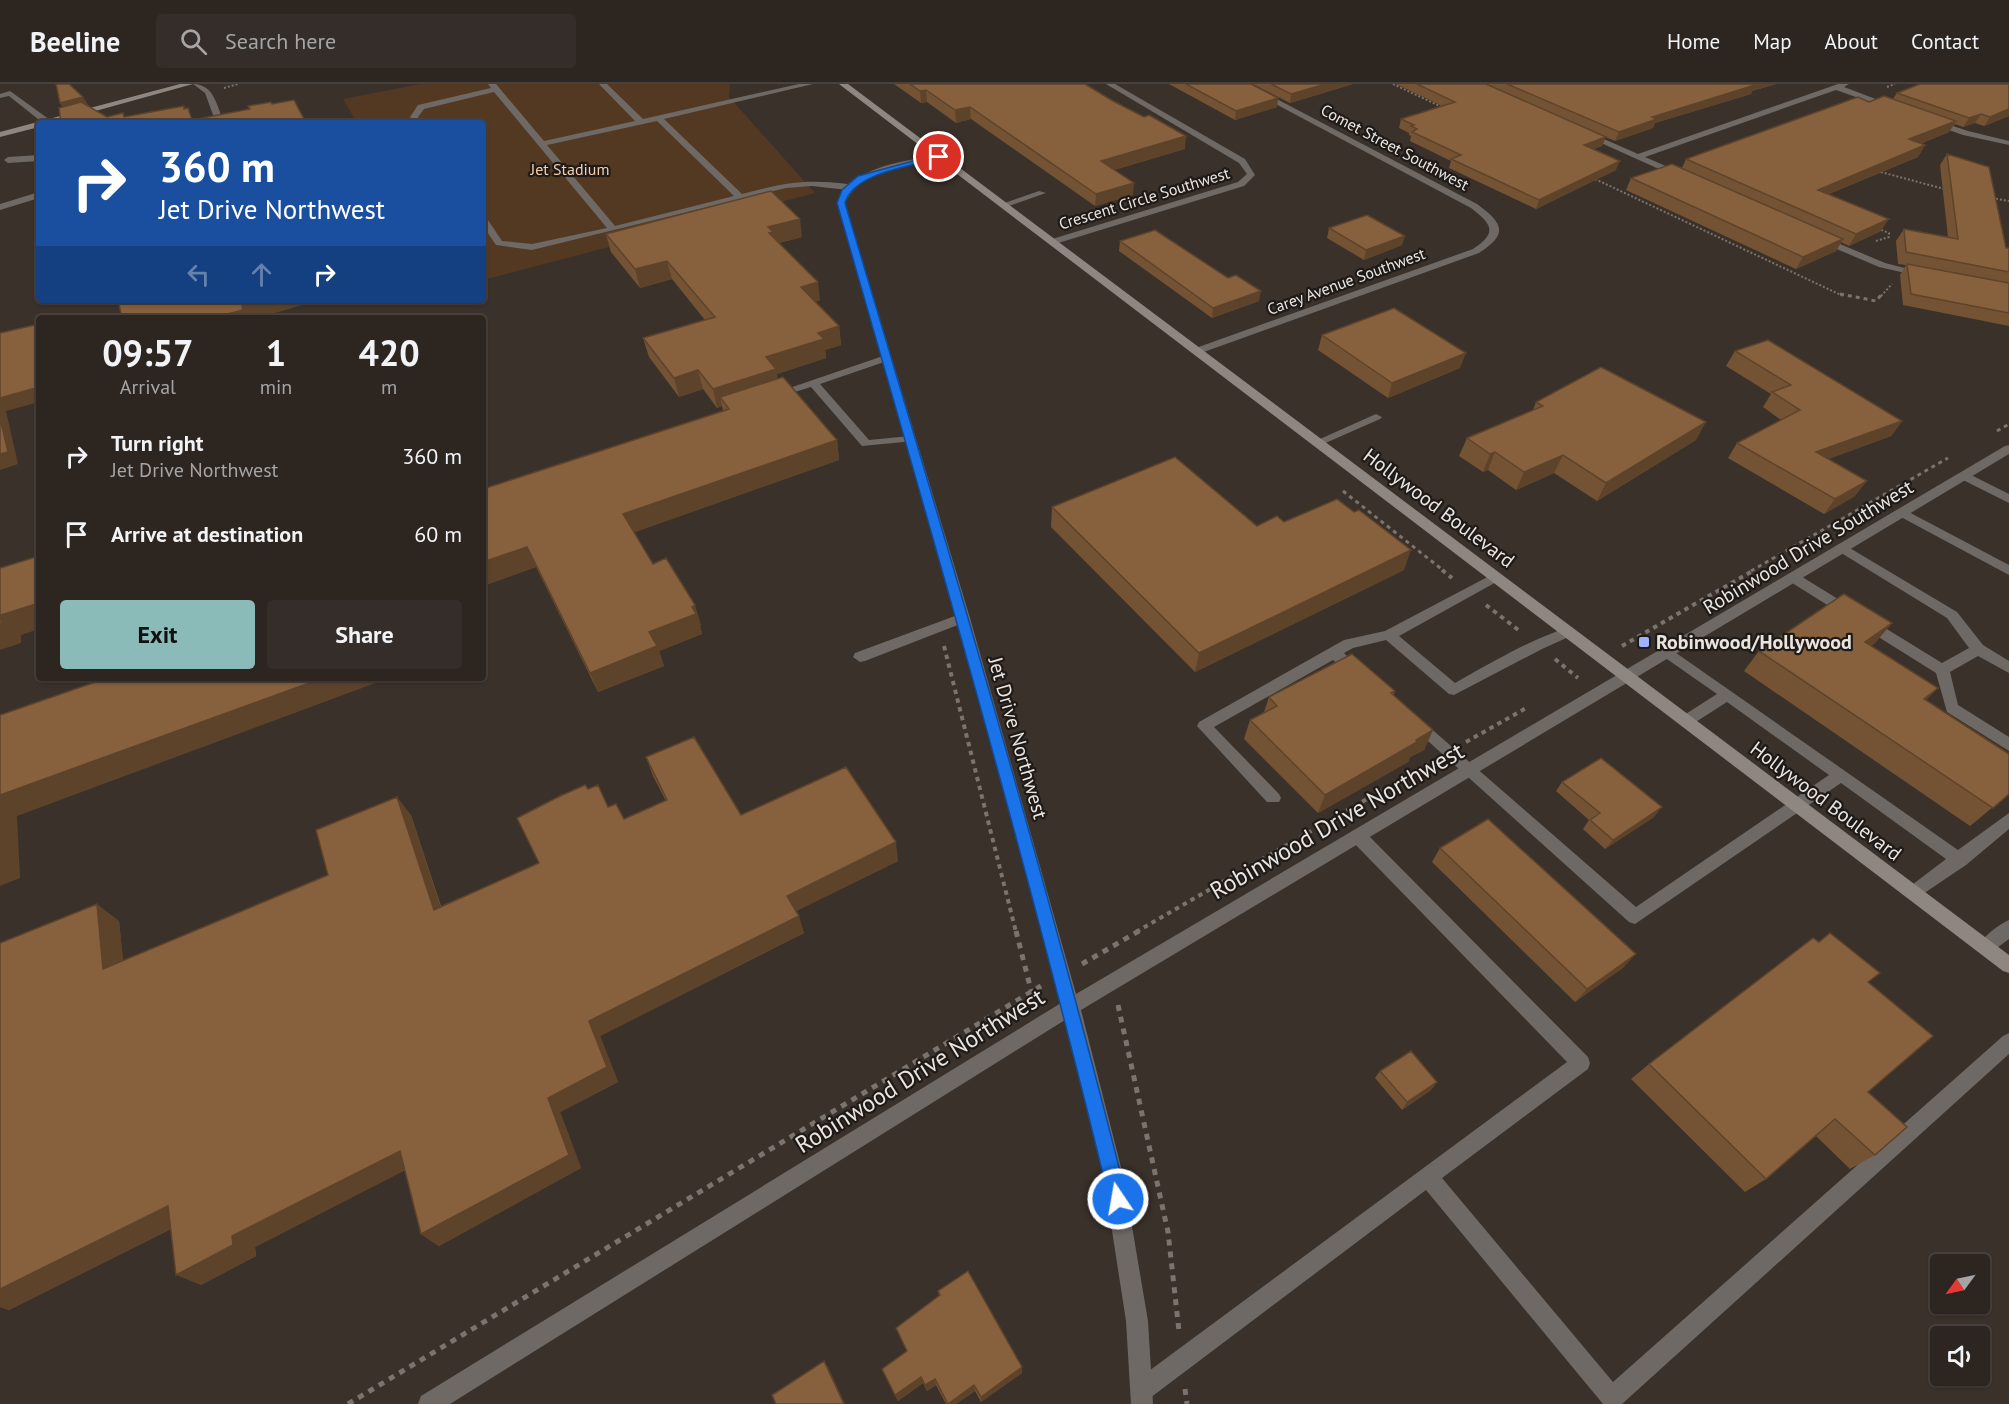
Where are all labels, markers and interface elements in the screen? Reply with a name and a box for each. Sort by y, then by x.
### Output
search box [156,14,576,68]
text: Beeline [30,23,120,60]
icon: search [177,25,210,58]
text: Search here [225,27,336,55]
text: Home [1667,28,1720,55]
text: Map [1753,28,1792,55]
text: About [1825,28,1878,55]
text: Contact [1911,28,1979,55]
street label: Comet Street Southwest [1318,99,1473,195]
pin [913,131,964,182]
text: 360 m [159,139,275,194]
icon: arrive [922,140,955,173]
icon: right [60,144,138,222]
park label: Jet Stadium [530,159,609,179]
street label: Crescent Circle Southwest [1056,162,1232,234]
text: Jet Drive Northwest [159,192,385,226]
street label: Carey Avenue Southwest [1264,243,1428,319]
icon: left [182,258,215,291]
icon: ahead [245,258,278,291]
icon: right [308,258,341,291]
text: 09:57 [102,329,194,376]
text: 1 [266,329,286,376]
text: 420 [359,329,420,376]
text: Arrival [120,374,176,400]
text: min [260,374,292,400]
text: m [381,374,397,400]
text: Turn right [111,429,203,457]
icon: right [60,440,93,473]
text: 360 m [402,442,462,470]
street label: Hollywood Boulevard [1358,442,1520,574]
text: Jet Drive Northwest [111,457,278,483]
street label: Robinwood Drive Southwest [1698,474,1918,620]
icon: arrive [60,518,93,551]
text: Arrive at destination [111,520,303,548]
text: 60 m [414,520,462,548]
button: Exit [60,600,255,669]
button: Share [267,600,462,669]
place label: Robinwood/Hollywood [1656,629,1852,655]
marker: Robinwood/Hollywood [1637,635,1651,649]
street label: Jet Drive Northwest [982,653,1054,822]
street label: Robinwood Drive Northwest [1204,735,1469,906]
street label: Hollywood Boulevard [1745,735,1907,867]
street label: Robinwood Drive Northwest [789,981,1050,1160]
position arrow [1086,1167,1150,1231]
north arrow [1930,1254,1990,1314]
map controls [1930,1254,1990,1386]
button: sound [1930,1326,1990,1386]

